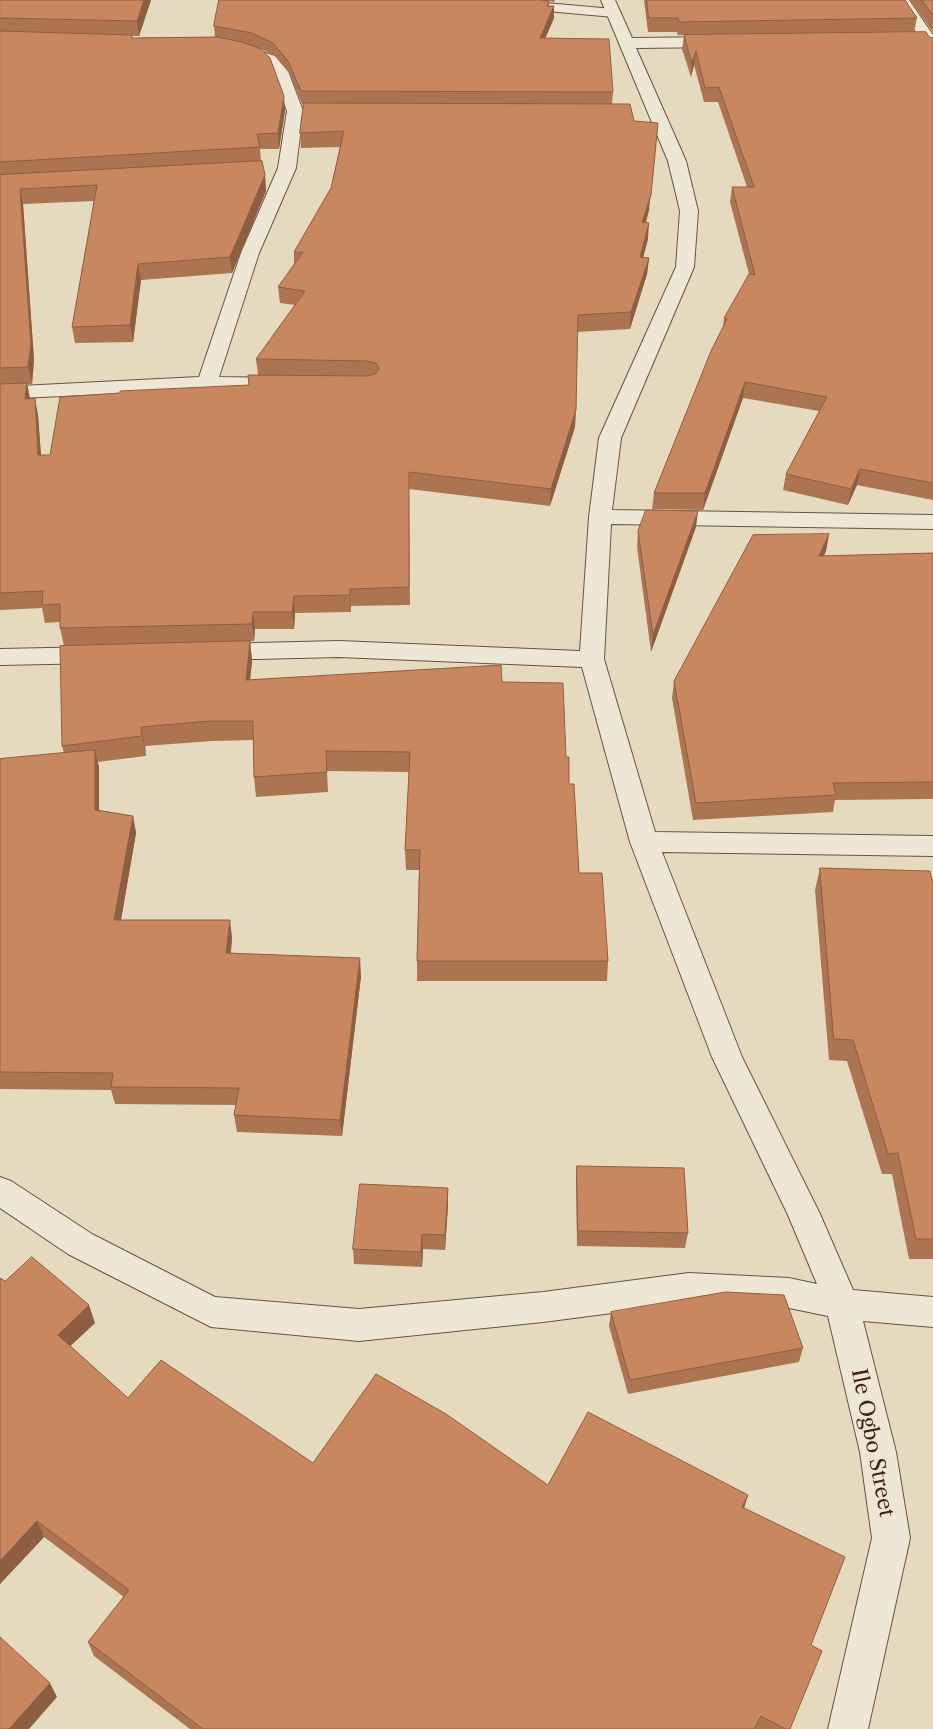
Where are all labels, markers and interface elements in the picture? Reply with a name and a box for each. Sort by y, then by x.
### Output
street label: Ile Ogbo Street [845,1367,899,1519]

